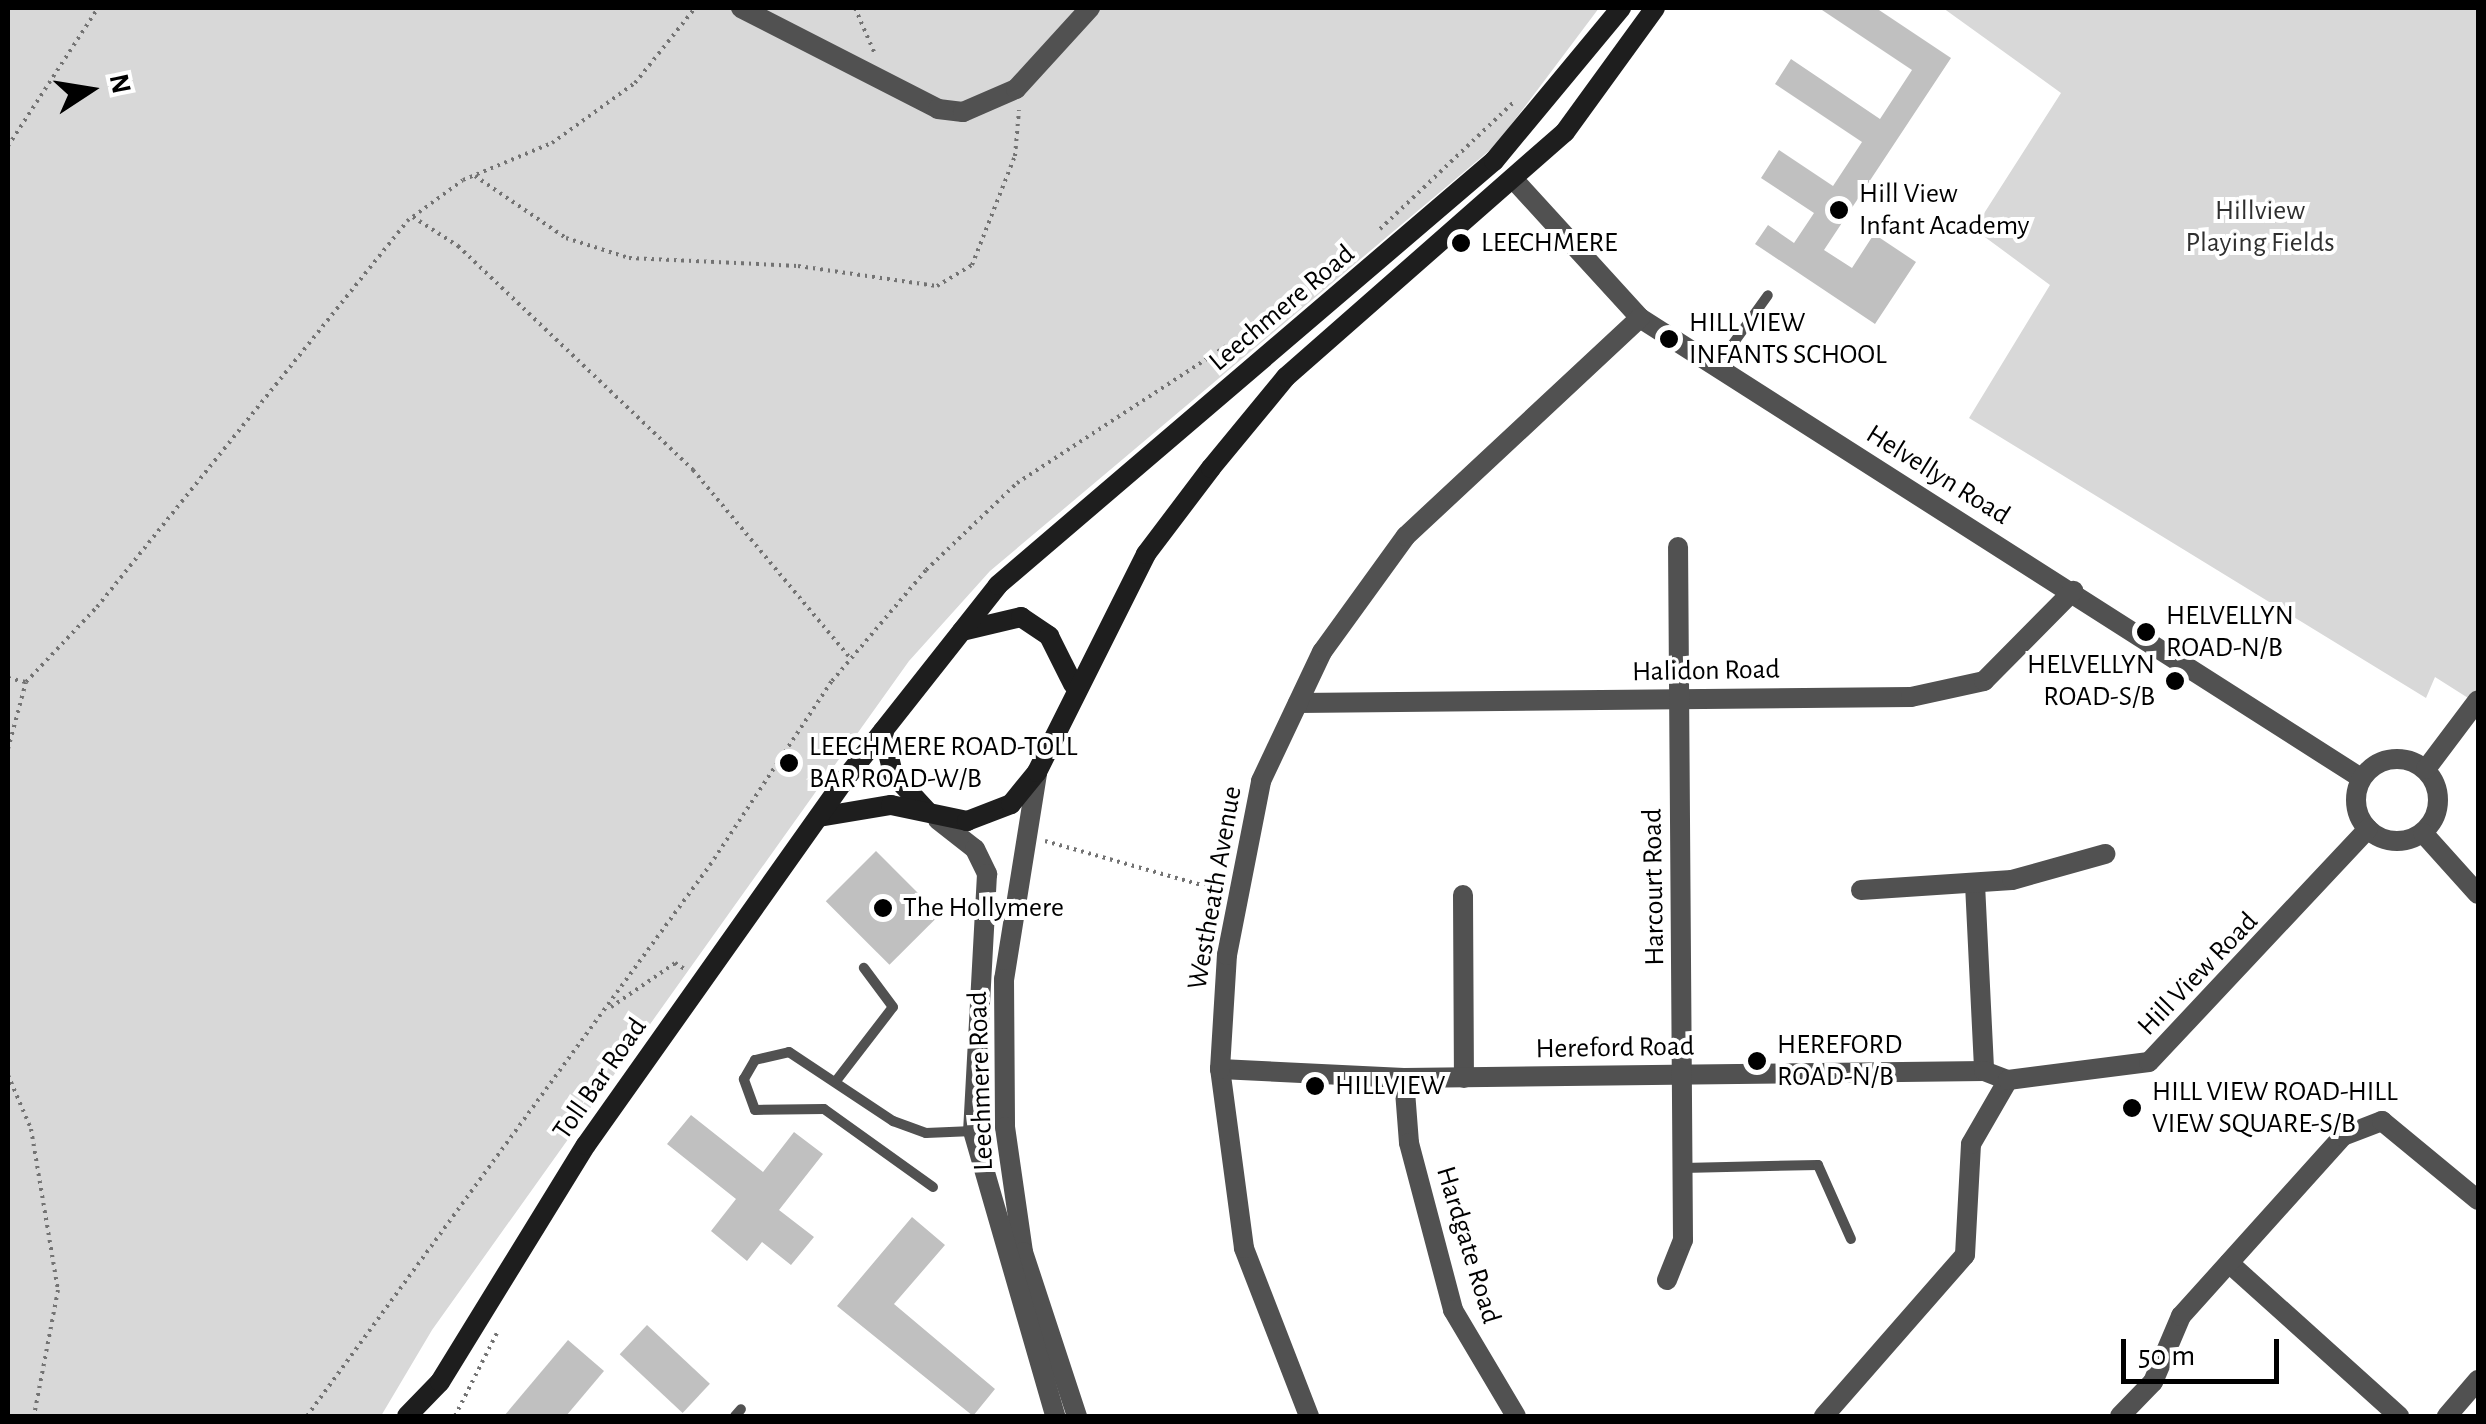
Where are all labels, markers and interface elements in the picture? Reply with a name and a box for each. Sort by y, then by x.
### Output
north arrow [40,40,140,140]
text: N [104,71,135,96]
place label: Hill View Infant Academy [1859,177,2030,243]
park label: Hillview Playing Fields [2185,194,2335,260]
marker: Hill View Infant Academy [1828,199,1850,221]
place label: LEECHMERE [1481,226,1618,260]
marker: LEECHMERE [1450,232,1472,254]
street label: Leechmere Road [1202,237,1362,379]
place label: HILL VIEW INFANTS SCHOOL [1689,306,1887,372]
marker: HILL VIEW INFANTS SCHOOL [1658,328,1680,350]
street label: Helvellyn Road [1860,417,2016,533]
place label: HELVELLYN ROAD-N/B [2166,599,2294,665]
marker: HELVELLYN ROAD-N/B [2135,621,2157,643]
place label: HELVELLYN ROAD-S/B [2027,648,2155,714]
street label: Halidon Road [1632,653,1780,689]
marker: HELVELLYN ROAD-S/B [2164,670,2186,692]
place label: LEECHMERE ROAD-TOLL BAR ROAD-W/B [809,730,1077,796]
marker: LEECHMERE ROAD-TOLL BAR ROAD-W/B [778,752,800,774]
street label: Westheath Avenue [1181,784,1249,992]
street label: Harcourt Road [1636,808,1672,966]
place label: The Hollymere [903,891,1064,925]
marker: The Hollymere [872,897,894,919]
street label: Hill View Road [2131,905,2265,1043]
street label: Leechmere Road [961,991,1001,1171]
street label: Toll Bar Road [546,1012,654,1146]
place label: HEREFORD ROAD-N/B [1777,1028,1902,1094]
street label: Hereford Road [1535,1030,1695,1066]
marker: HEREFORD ROAD-N/B [1746,1050,1768,1072]
place label: HILLVIEW [1335,1069,1445,1103]
marker: HILLVIEW [1304,1075,1326,1097]
place label: HILL VIEW ROAD-HILL VIEW SQUARE-S/B [2152,1075,2398,1141]
marker: HILL VIEW ROAD-HILL VIEW SQUARE-S/B [2121,1097,2143,1119]
street label: Hardgate Road [1428,1162,1508,1328]
scale bar [2126,1319,2284,1381]
text: 50 m [2138,1341,2195,1371]

